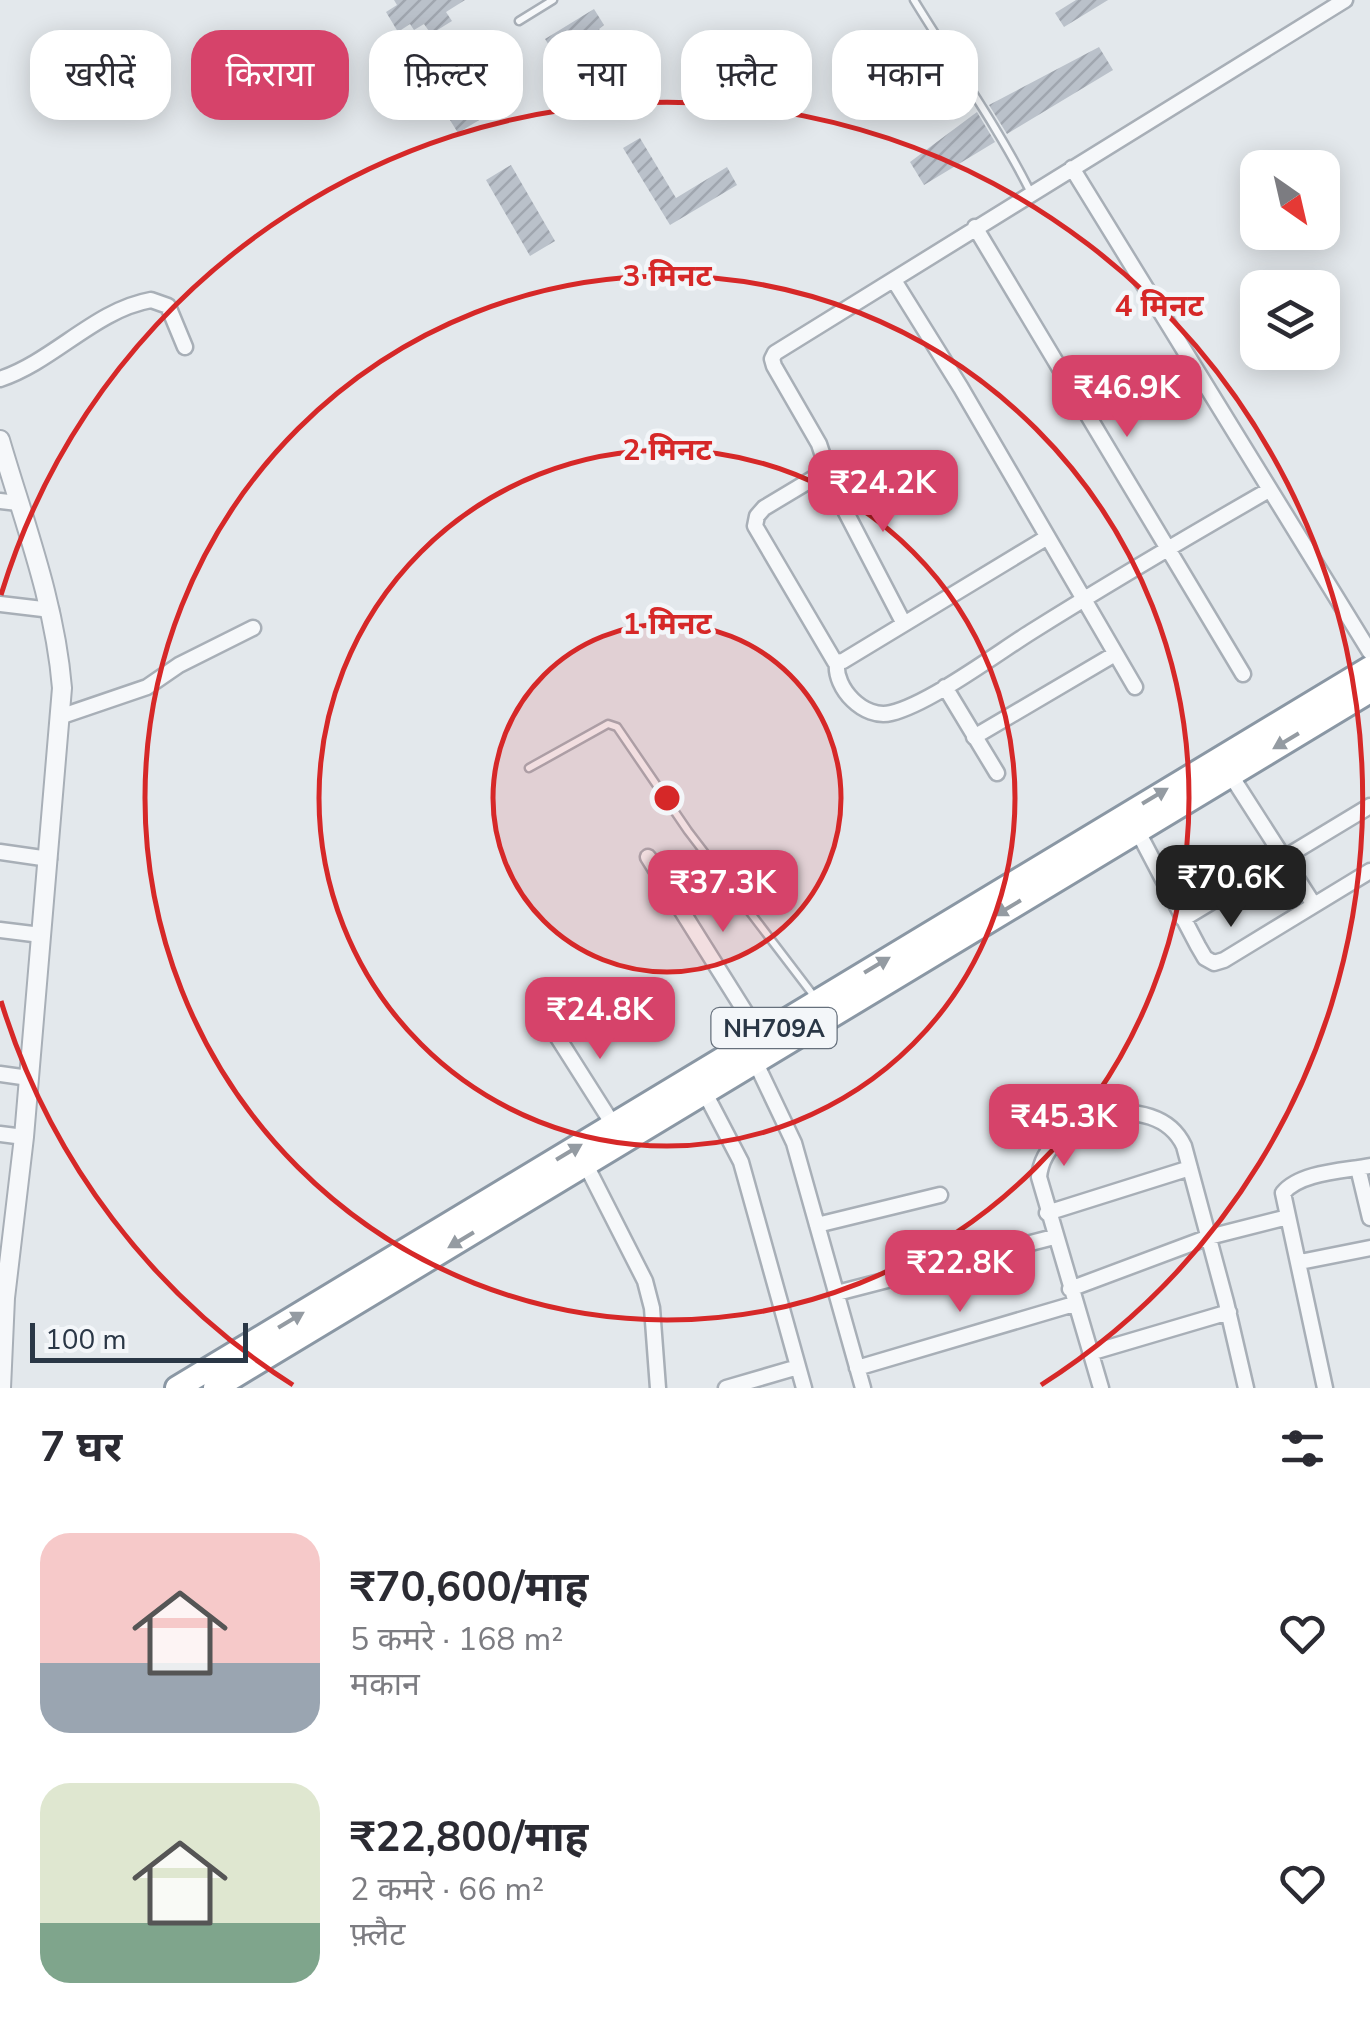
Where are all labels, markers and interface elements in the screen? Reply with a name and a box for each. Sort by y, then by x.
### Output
chip: खरीदें [30,30,171,120]
chip: किराया [191,30,349,120]
chip: फ़िल्टर [369,30,523,120]
chip: नया [543,30,661,120]
chip: फ़्लैट [681,30,812,120]
chip: मकान [832,30,978,120]
north arrow [1240,150,1340,250]
map controls [1240,150,1340,370]
text: 3 मिनट [622,256,712,297]
button: layers [1240,270,1340,370]
text: 4 मिनट [1114,286,1204,327]
pin: ₹46.9K [1046,355,1208,440]
text: ₹46.9K [1074,366,1180,409]
text: 2 मिनट [622,430,712,471]
pin: ₹24.2K [802,450,964,535]
text: ₹24.2K [830,461,936,504]
text: 1 मिनट [622,604,712,645]
one-way arrow [1272,731,1300,749]
centre of rings [649,780,685,816]
one-way arrow [1141,788,1169,805]
pin: ₹70.6K [1150,845,1312,930]
pin: ₹37.3K [642,850,804,935]
text: ₹70.6K [1178,856,1284,899]
text: ₹37.3K [670,861,776,904]
one-way arrow [994,899,1022,916]
one-way arrow [863,957,891,974]
pin: ₹24.8K [519,977,681,1062]
text: ₹24.8K [547,988,653,1031]
road number: NH709A [712,1008,836,1048]
pin: ₹45.3K [983,1084,1145,1169]
text: ₹45.3K [1011,1095,1117,1138]
one-way arrow [555,1144,583,1161]
pin: ₹22.8K [879,1230,1041,1315]
one-way arrow [447,1231,475,1249]
text: ₹22.8K [907,1241,1013,1284]
one-way arrow [277,1312,305,1329]
scale bar [30,1318,248,1362]
text: 100 m [45,1321,127,1359]
text: 7 घर [40,1419,122,1476]
icon: filters [1275,1421,1330,1476]
text: ₹70,600/माह [350,1559,588,1616]
icon: home [120,1573,240,1693]
icon: heart [1275,1606,1330,1661]
text: 5 कमरे · 168 m² [350,1618,563,1661]
text: मकान [350,1663,420,1706]
text: ₹22,800/माह [350,1809,588,1866]
icon: home [120,1823,240,1943]
icon: heart [1275,1856,1330,1911]
text: 2 कमरे · 66 m² [350,1868,544,1911]
text: फ़्लैट [350,1913,405,1956]

